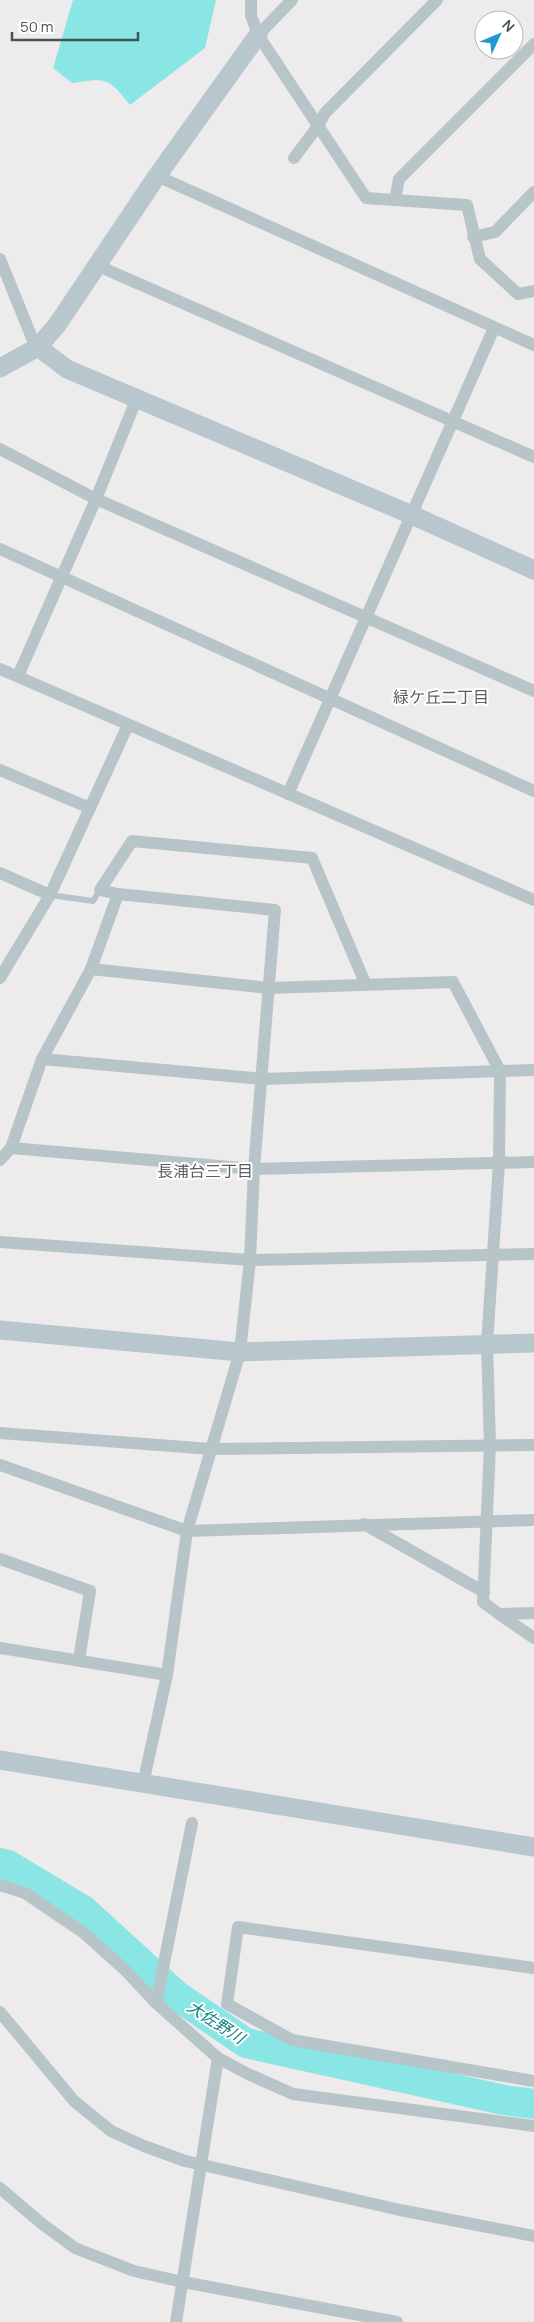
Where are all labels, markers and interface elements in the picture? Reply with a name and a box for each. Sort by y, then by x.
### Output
scale bar [12,10,139,42]
north arrow [474,10,524,60]
text: N [498,15,519,36]
text: 50 m [20,16,54,37]
district label: 緑ケ丘二丁目 [393,686,489,708]
district label: 長浦台三丁目 [157,1160,253,1182]
water label: 大佐野川 [183,1995,250,2050]

